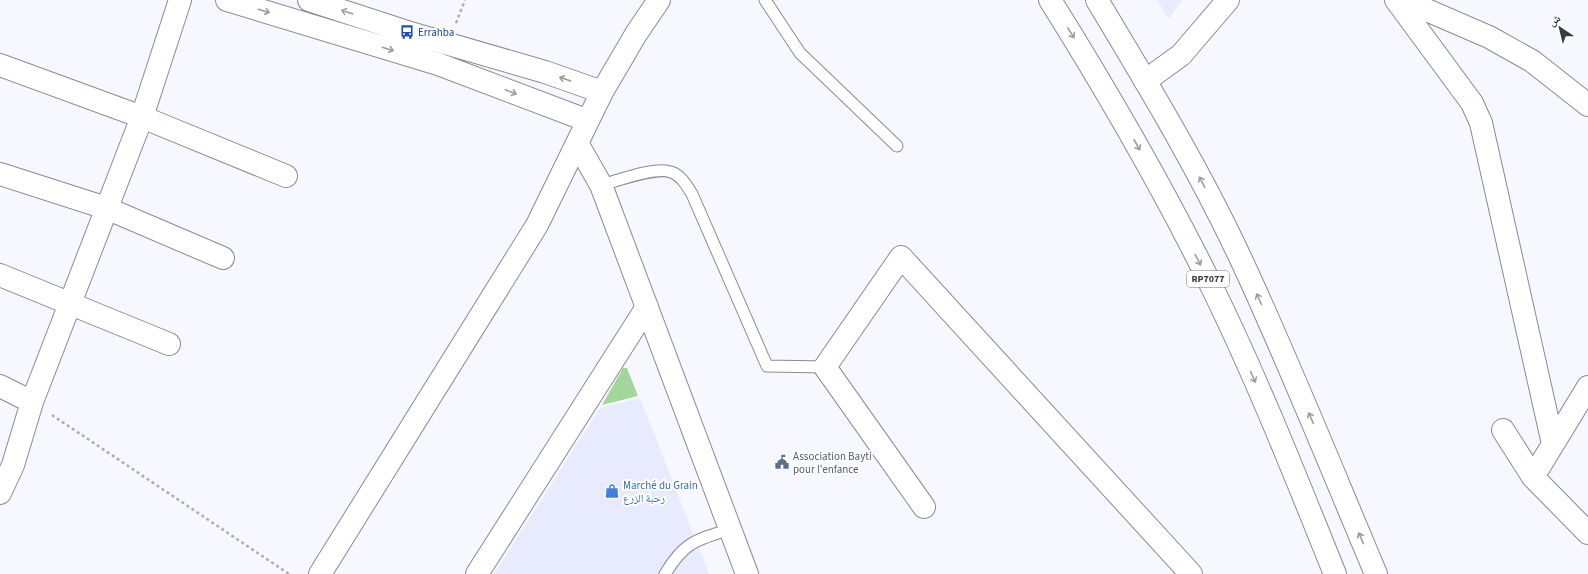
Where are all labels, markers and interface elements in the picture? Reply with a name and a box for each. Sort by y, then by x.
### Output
one-way arrow [257,8,270,15]
one-way arrow [340,8,353,15]
north arrow [1540,8,1580,48]
text: ش [1545,11,1564,30]
bus stop icon: Errahba [399,24,415,40]
place label: Errahba [418,25,454,40]
one-way arrow [1067,27,1075,39]
one-way arrow [382,46,395,53]
one-way arrow [559,74,571,82]
one-way arrow [505,88,517,96]
one-way arrow [1133,139,1141,151]
one-way arrow [1198,176,1205,188]
one-way arrow [1195,253,1202,265]
road number: RP7077 [1187,271,1229,287]
one-way arrow [1255,293,1262,305]
one-way arrow [1250,371,1257,383]
one-way arrow [1306,412,1314,424]
place label: Association Bayti pour l'enfance [793,449,872,477]
public building icon: Association Bayti pour l'enfance [774,454,790,470]
place label: Marché du Grain رحبة الزرع [623,478,698,506]
shop icon: Marché du Grain رحبة الزرع [604,483,620,499]
one-way arrow [1356,532,1364,544]

